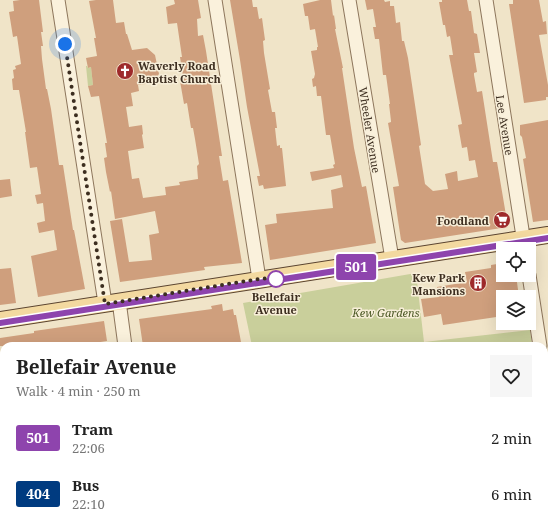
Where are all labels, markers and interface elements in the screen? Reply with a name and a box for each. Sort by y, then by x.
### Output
your location [55,34,75,54]
place label: Waverly Road Baptist Church [138,58,222,86]
church icon: Waverly Road Baptist Church [115,61,135,81]
street label: Wheeler Avenue [356,86,384,174]
street label: Lee Avenue [493,94,517,156]
supermarket icon: Foodland [492,210,512,230]
place label: Foodland [437,213,489,228]
map controls [496,242,536,330]
button: locate [496,242,536,282]
line badge: 501 [333,254,379,280]
text: 501 [344,257,368,276]
marker: Bellefair Avenue [267,270,285,288]
place label: Kew Park Mansions [412,270,465,298]
building icon: Kew Park Mansions [468,273,488,293]
place label: Bellefair Avenue [252,289,300,317]
button: layers [496,290,536,330]
park label: Kew Gardens [351,305,420,320]
text: Bellefair Avenue [16,354,176,380]
button: heart [490,355,532,397]
text: Walk · 4 min · 250 m [16,382,141,400]
text: Tram [72,419,113,439]
text: 501 [26,428,50,447]
text: 2 min [491,428,532,448]
text: 22:06 [72,439,105,457]
text: Bus [72,475,99,495]
text: 404 [26,484,50,503]
text: 6 min [491,484,532,504]
text: 22:10 [72,495,105,513]

